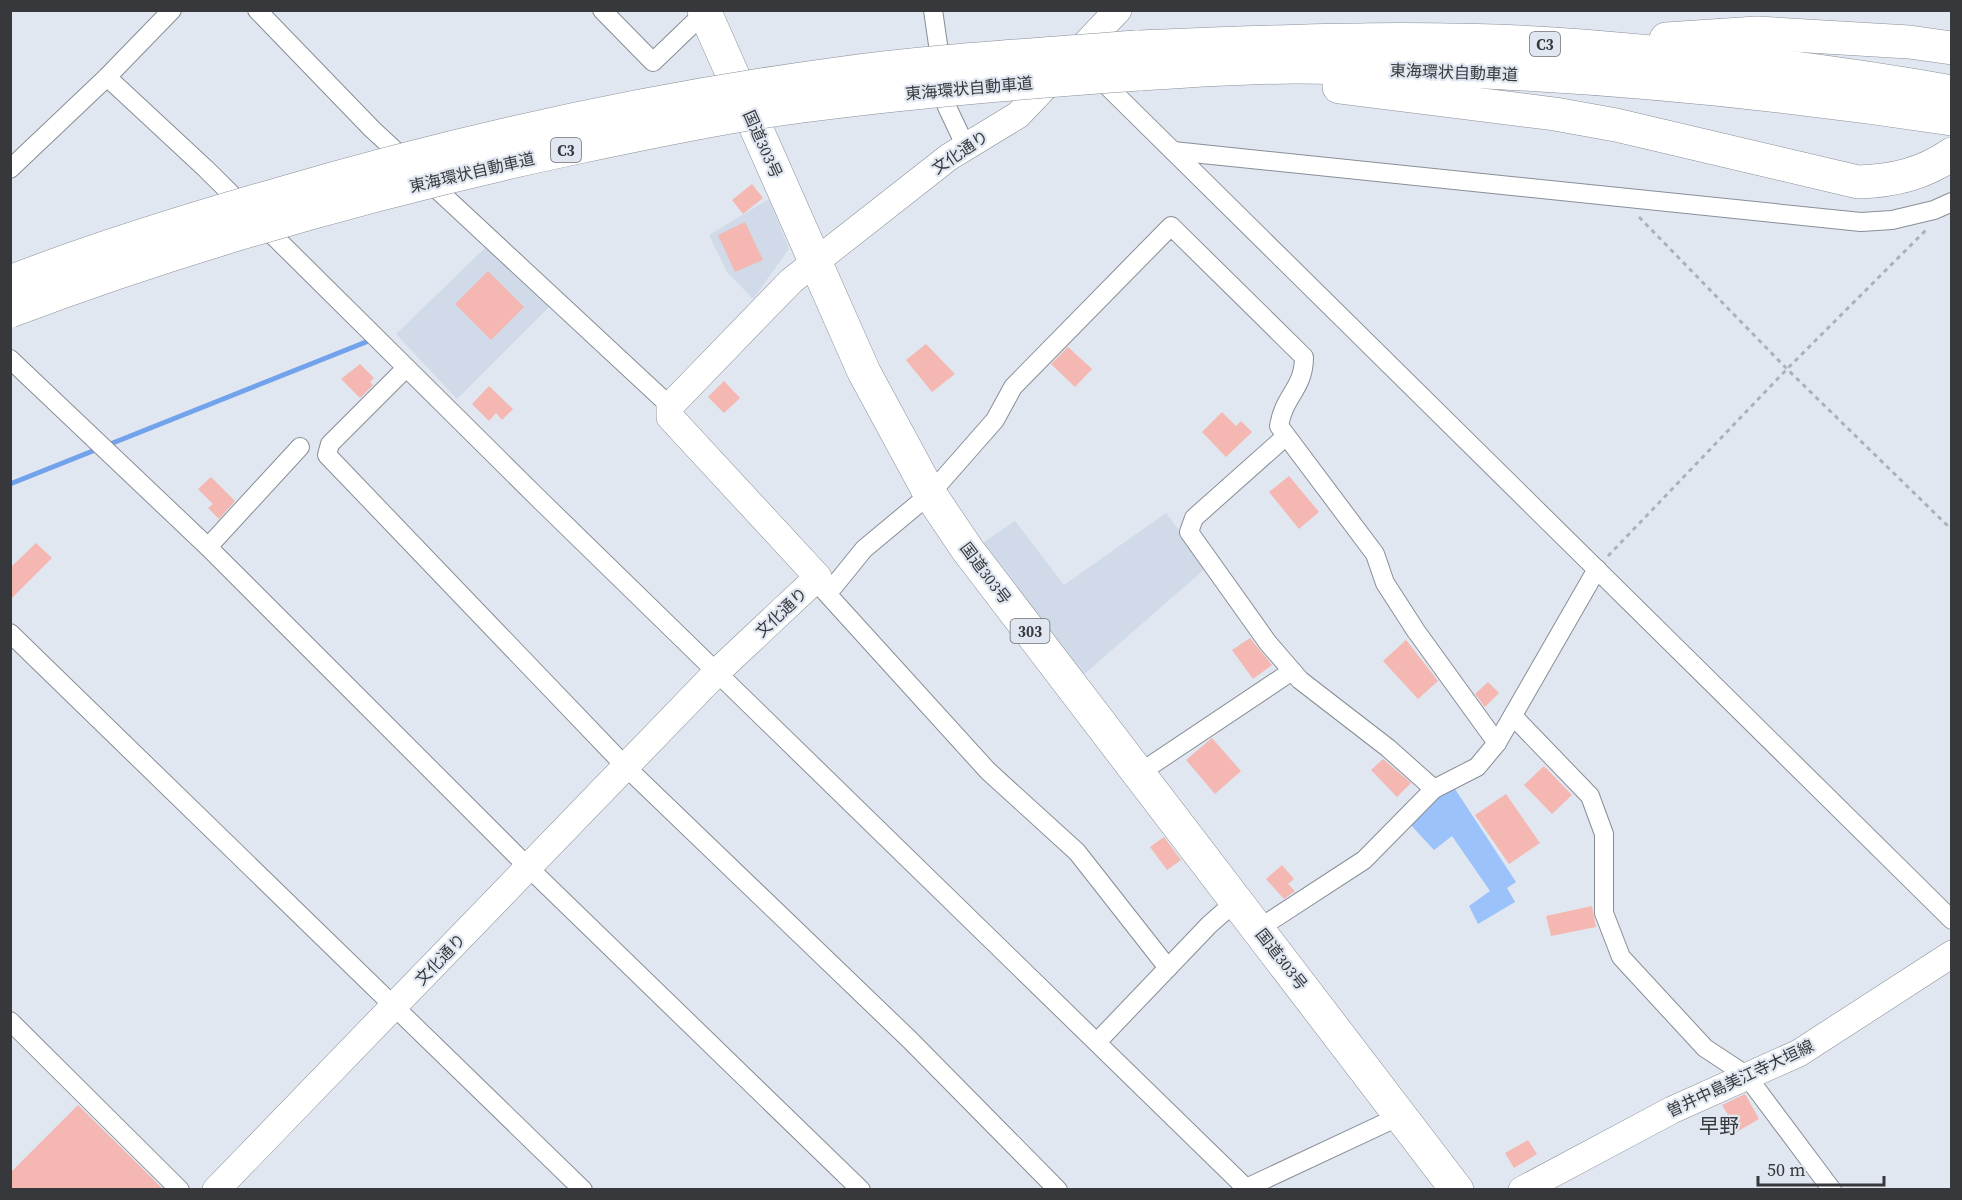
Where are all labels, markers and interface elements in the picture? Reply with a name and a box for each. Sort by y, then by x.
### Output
road number: C3 [1530,32,1560,56]
street label: 東海環状自動車道 [1390,59,1518,85]
street label: 東海環状自動車道 [904,71,1034,105]
street label: 国道303号 [738,107,788,181]
street label: 文化通り [927,125,993,179]
road number: C3 [551,138,581,162]
street label: 東海環状自動車道 [407,147,537,197]
street label: 国道303号 [956,538,1016,608]
street label: 文化通り [750,582,812,642]
road number: 303 [1010,619,1050,643]
street label: 国道303号 [1251,924,1313,994]
street label: 文化通り [410,928,470,990]
street label: 曽井中島美江寺大垣線 [1663,1034,1817,1122]
district label: 早野 [1699,1112,1739,1140]
scale bar [1758,1149,1884,1187]
text: 50 m [1767,1157,1805,1182]

